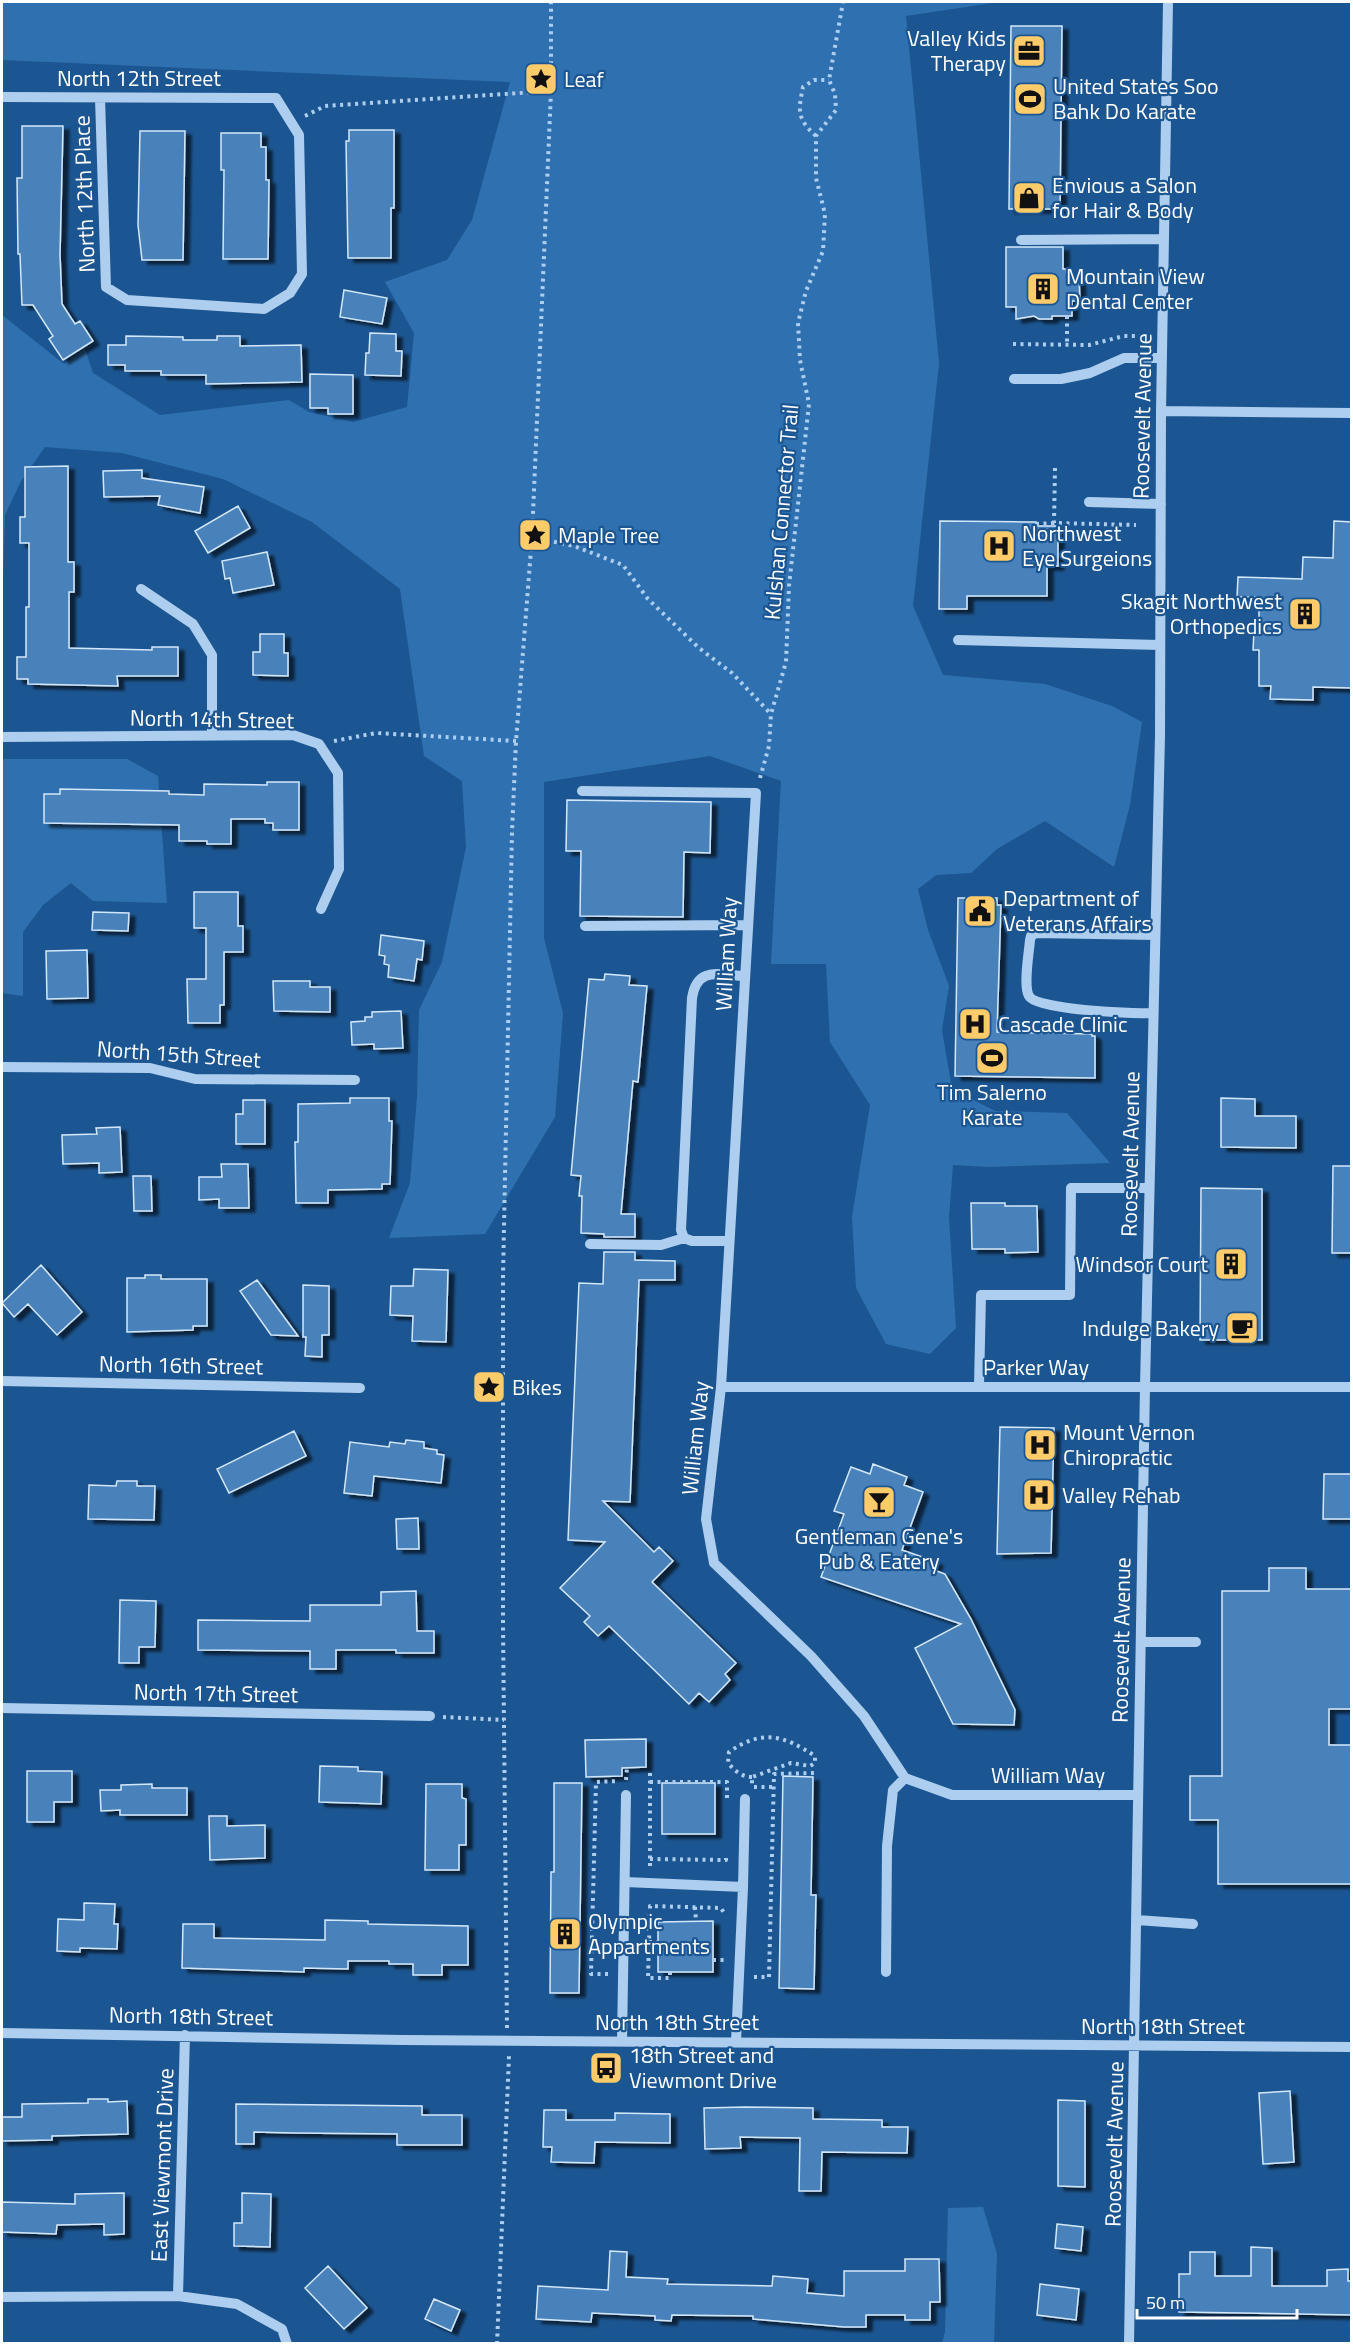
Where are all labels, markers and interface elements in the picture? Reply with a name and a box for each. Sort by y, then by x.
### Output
place label: Valley Kids Therapy [907,21,1006,80]
office icon: Valley Kids Therapy [1011,33,1047,69]
street label: North 12th Street [57,61,221,95]
place icon: Leaf [523,61,559,97]
place label: Leaf [564,62,605,96]
place label: United States Soo Bahk Do Karate [1053,69,1219,128]
sports icon: United States Soo Bahk Do Karate [1012,81,1048,117]
street label: North 12th Place [64,115,104,273]
place label: Envious a Salon for Hair & Body [1052,168,1197,227]
shop icon: Envious a Salon for Hair & Body [1011,180,1047,216]
place label: Mountain View Dental Center [1066,259,1205,318]
building icon: Mountain View Dental Center [1025,271,1061,307]
street label: Roosevelt Avenue [1124,333,1160,499]
street label: Kulshan Connector Trail [755,403,807,621]
place label: Northwest Eye Surgeions [1022,516,1152,575]
place icon: Maple Tree [517,517,553,553]
place label: Maple Tree [558,518,659,552]
hospital icon: Northwest Eye Surgeions [981,528,1017,564]
place label: Skagit Northwest Orthopedics [1121,584,1282,643]
building icon: Skagit Northwest Orthopedics [1287,596,1323,632]
street label: North 14th Street [130,701,295,737]
place label: Department of Veterans Affairs [1003,881,1152,940]
public building icon: Department of Veterans Affairs [962,893,998,929]
street label: William Way [706,896,746,1012]
hospital icon: Cascade Clinic [957,1006,993,1042]
place label: Cascade Clinic [998,1007,1128,1041]
street label: North 15th Street [96,1031,262,1077]
sports icon: Tim Salerno Karate [974,1040,1010,1076]
street label: Roosevelt Avenue [1112,1071,1148,1237]
place label: Tim Salerno Karate [937,1075,1047,1134]
building icon: Windsor Court [1213,1246,1249,1282]
place label: Windsor Court [1076,1247,1208,1281]
cafe icon: Indulge Bakery [1224,1310,1260,1346]
place label: Indulge Bakery [1082,1311,1219,1345]
street label: North 16th Street [99,1347,264,1383]
street label: Parker Way [983,1350,1089,1384]
place icon: Bikes [471,1369,507,1405]
place label: Bikes [512,1370,562,1404]
street label: William Way [672,1379,718,1497]
place label: Mount Vernon Chiropractic [1063,1415,1195,1474]
hospital icon: Mount Vernon Chiropractic [1022,1427,1058,1463]
hospital icon: Valley Rehab [1021,1477,1057,1513]
place label: Valley Rehab [1062,1478,1181,1512]
bar icon: Gentleman Gene's Pub & Eatery [861,1484,897,1520]
place label: Gentleman Gene's Pub & Eatery [795,1519,963,1578]
street label: Roosevelt Avenue [1103,1557,1139,1723]
street label: North 17th Street [134,1675,299,1711]
street label: William Way [991,1758,1105,1792]
place label: Olympic Appartments [588,1904,710,1963]
building icon: Olympic Appartments [547,1916,583,1952]
street label: North 18th Street [109,1998,274,2034]
street label: North 18th Street [595,2005,759,2039]
street label: North 18th Street [1081,2009,1245,2043]
place label: 18th Street and Viewmont Drive [629,2038,777,2097]
bus stop icon: 18th Street and Viewmont Drive [588,2050,624,2086]
street label: Roosevelt Avenue [1096,2061,1132,2227]
street label: East Viewmont Drive [142,2068,182,2262]
scale bar [1137,2282,1298,2320]
text: 50 m [1146,2289,1185,2316]

